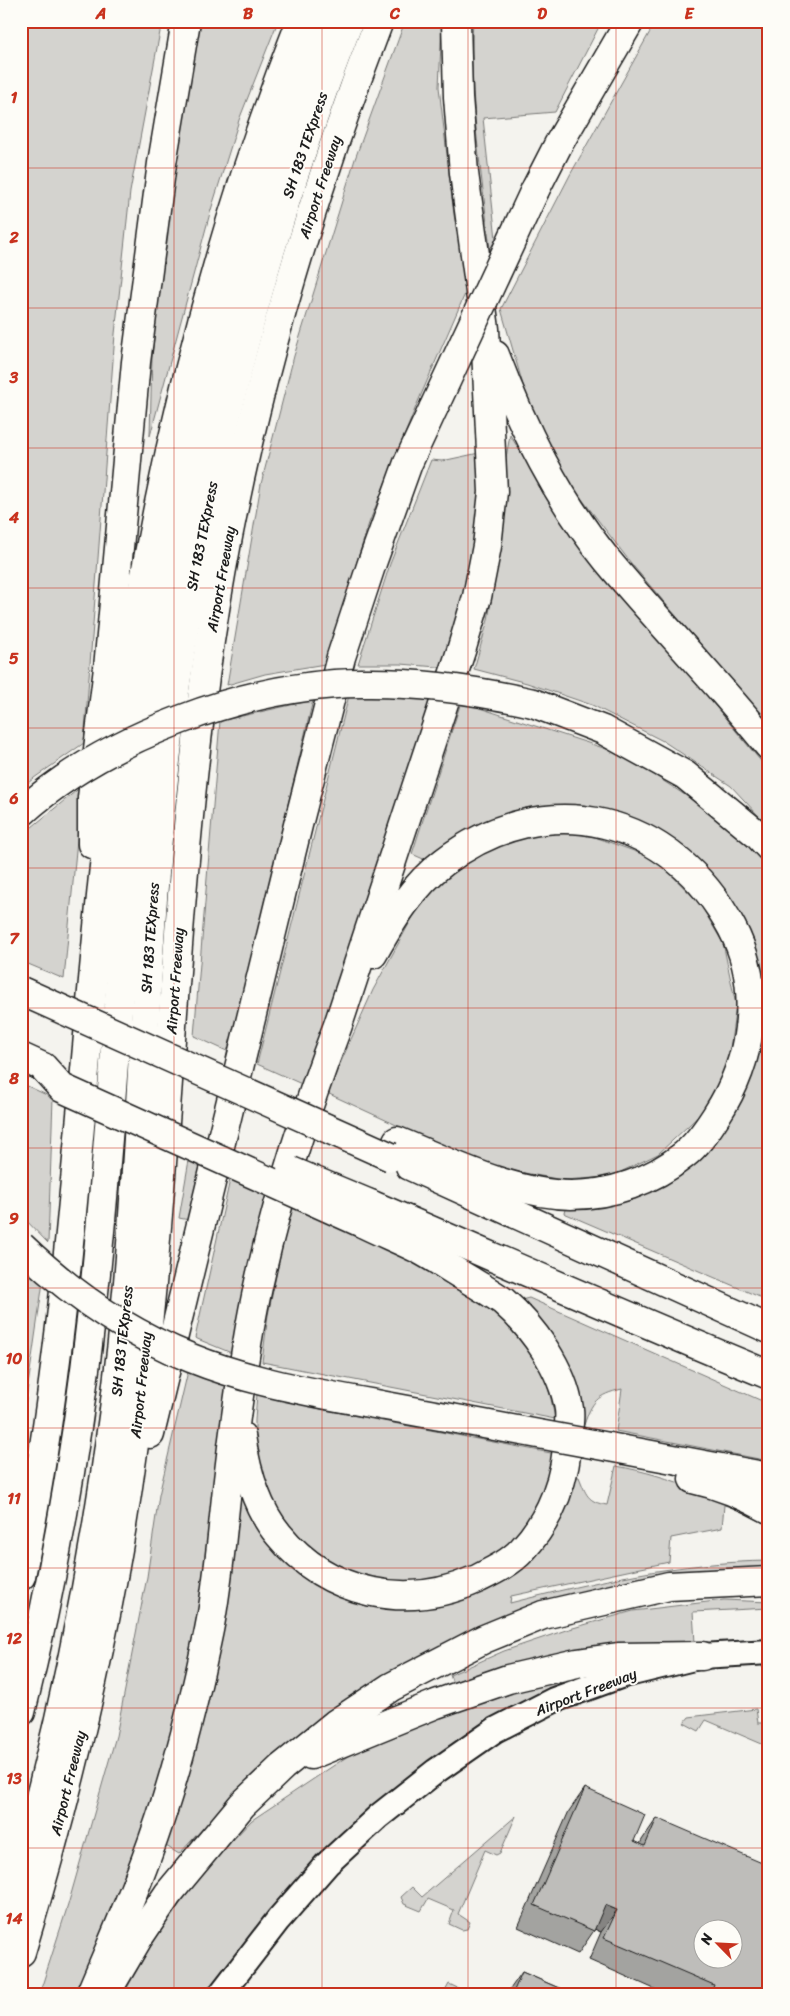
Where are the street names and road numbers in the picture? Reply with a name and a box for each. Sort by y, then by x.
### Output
street label: SH 183 TEXpress [275,88,335,202]
street label: Airport Freeway [291,132,349,243]
street label: SH 183 TEXpress [179,479,225,593]
street label: Airport Freeway [199,524,243,635]
street label: SH 183 TEXpress [133,882,167,994]
street label: Airport Freeway [158,926,192,1036]
street label: SH 183 TEXpress [103,1284,141,1398]
street label: Airport Freeway [122,1330,160,1441]
street label: Airport Freeway [530,1661,641,1724]
street label: Airport Freeway [42,1728,94,1839]

